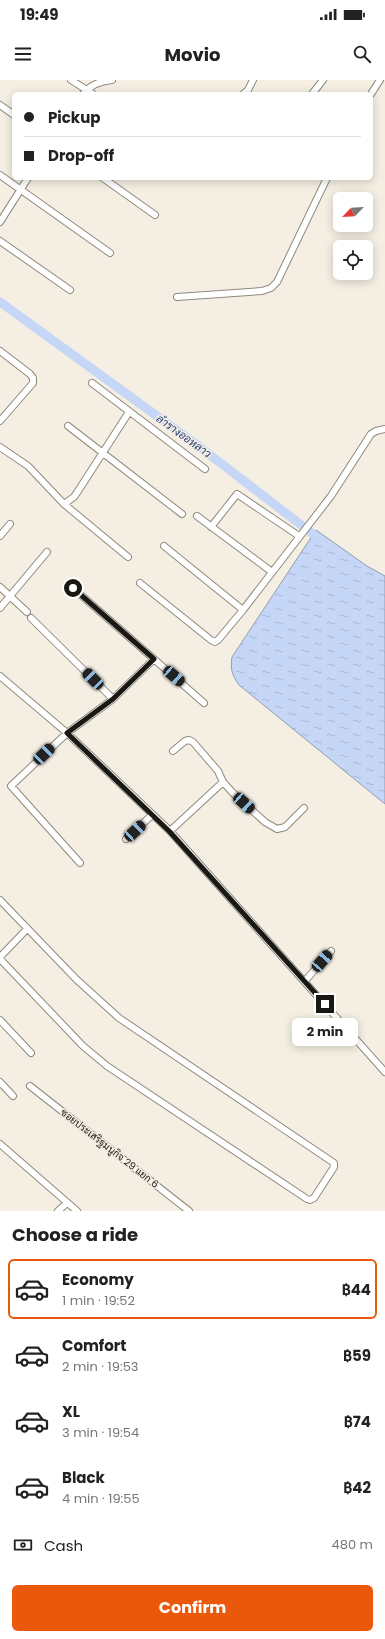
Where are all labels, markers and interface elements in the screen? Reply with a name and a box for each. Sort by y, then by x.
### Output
text: 19:49 [20,4,59,25]
text: Movio [164,42,221,67]
icon: menu [12,43,34,65]
icon: search [351,43,373,65]
text: Pickup [48,107,100,128]
text: Drop-off [48,145,114,166]
north arrow [333,192,373,232]
map controls [333,192,373,280]
button: locate [333,240,373,280]
water label: ลำรางออหลาว [153,411,215,462]
route start [64,579,82,597]
car [161,664,187,688]
car [80,666,106,692]
car [31,741,57,767]
car [231,791,257,815]
car [122,818,148,844]
car [310,948,334,974]
route end [316,995,334,1013]
callout: 2 min [292,1018,358,1046]
text: 2 min [307,1022,343,1041]
street label: ซอยประเสริฐมนูกิจ 29 แยก 6 [57,1105,162,1192]
text: Choose a ride [12,1222,138,1247]
text: Economy [62,1269,134,1290]
icon: car [14,1271,50,1307]
text: ฿44 [342,1279,371,1300]
text: 1 min · 19:52 [62,1291,135,1310]
text: Comfort [62,1335,126,1356]
icon: car [14,1337,50,1373]
text: ฿59 [343,1345,371,1366]
text: 2 min · 19:53 [62,1357,139,1376]
text: XL [62,1401,80,1422]
icon: car [14,1403,50,1439]
text: ฿74 [344,1411,371,1432]
text: 3 min · 19:54 [62,1423,139,1442]
text: Black [62,1467,105,1488]
icon: car [14,1469,50,1505]
text: ฿42 [343,1477,371,1498]
text: 4 min · 19:55 [62,1489,140,1508]
icon: cash [12,1534,34,1556]
text: Cash [44,1535,83,1556]
text: 480 m [332,1535,373,1554]
button: Confirm [12,1585,373,1631]

